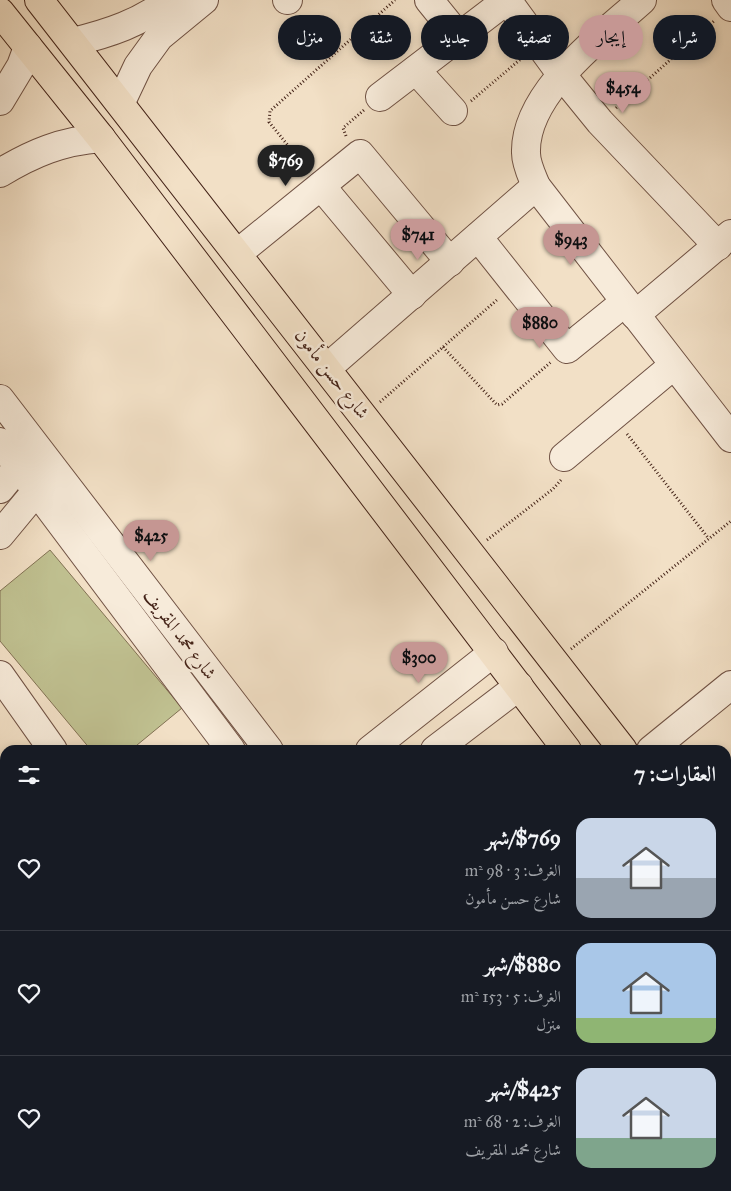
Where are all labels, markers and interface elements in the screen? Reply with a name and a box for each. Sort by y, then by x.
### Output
chip: منزل [278,15,341,60]
chip: شقة [351,15,411,60]
chip: جديد [421,15,488,60]
chip: تصفية [498,15,569,60]
chip: إيجار [579,15,643,60]
chip: شراء [653,15,716,60]
pin: $454 [593,72,653,114]
text: $454 [606,78,640,97]
pin: $769 [256,144,316,187]
text: $769 [269,151,303,170]
pin: $741 [388,218,448,261]
pin: $943 [541,224,601,266]
text: $741 [402,225,435,244]
text: $943 [554,230,588,249]
pin: $880 [510,306,570,349]
text: $880 [522,313,558,332]
street label: شارع حسن مأمون [287,324,375,426]
pin: $425 [121,520,181,562]
text: $425 [134,526,168,545]
street label: شارع محمد المقريف [136,584,221,686]
pin: $300 [389,642,449,684]
text: $300 [402,648,436,667]
icon: filters [15,761,43,789]
text: العقارات: 7 [634,761,716,787]
text: $769/شهر [485,825,561,851]
icon: home [616,838,676,898]
icon: heart [15,854,43,882]
text: الغرف: 3 · 98 m² [465,861,561,880]
text: شارع حسن مأمون [465,889,561,908]
text: $880/شهر [484,951,561,977]
icon: home [616,963,676,1023]
icon: heart [15,979,43,1007]
text: الغرف: 5 · 153 m² [461,987,561,1006]
text: منزل [536,1015,561,1034]
text: $425/شهر [487,1076,561,1102]
icon: home [616,1088,676,1148]
icon: heart [15,1104,43,1132]
text: الغرف: 2 · 68 m² [464,1112,561,1131]
text: شارع محمد المقريف [465,1140,561,1159]

